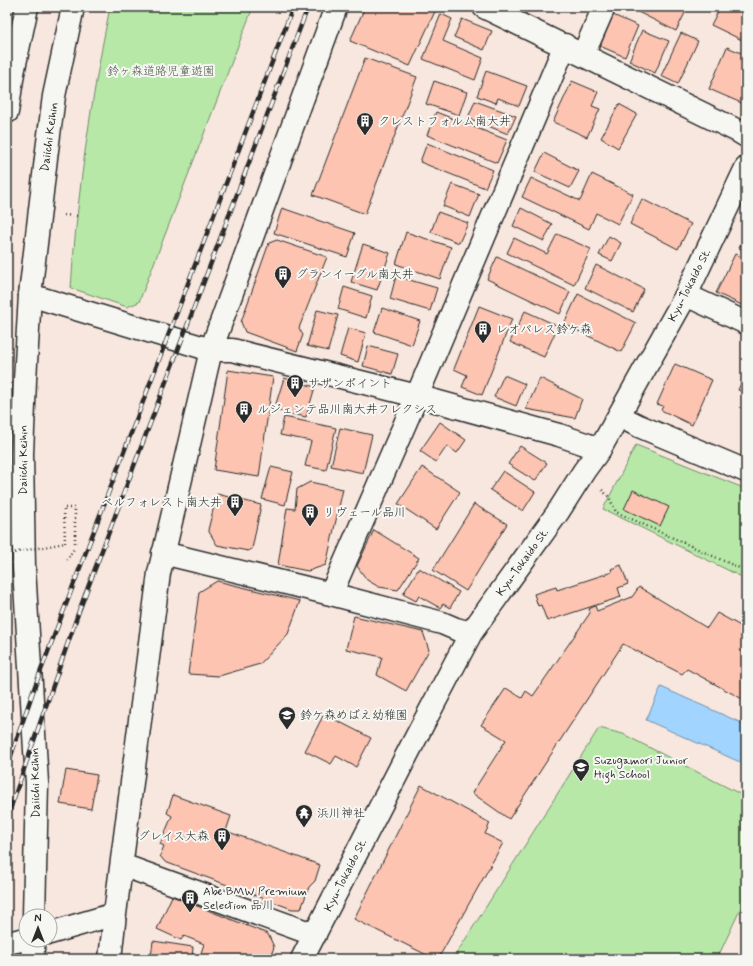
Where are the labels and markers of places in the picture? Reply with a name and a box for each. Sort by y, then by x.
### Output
building icon: クレストフォルム南大井 [355,111,375,136]
place label: クレストフォルム南大井 [378,114,511,130]
building icon: グランイーグル南大井 [273,264,293,289]
place label: グランイーグル南大井 [296,267,414,283]
building icon: レオパレス鈴ケ森 [473,319,493,344]
place label: レオパレス鈴ケ森 [496,322,592,338]
building icon: サザンポイント [285,373,305,398]
place label: サザンポイント [308,376,392,392]
building icon: ルジェンテ品川南大井フレクシス [234,399,254,424]
place label: ルジェンテ品川南大井フレクシス [257,402,437,418]
building icon: ベルフォレスト南大井 [225,492,245,517]
place label: ベルフォレスト南大井 [101,495,222,511]
building icon: リヴェール品川 [300,502,320,527]
place label: リヴェール品川 [323,505,406,521]
school or university icon: 鈴ケ森めばえ幼稚園 [277,705,297,730]
place label: 鈴ケ森めばえ幼稚園 [300,708,408,724]
place label: Suzugamori Junior High School [594,753,688,784]
school or university icon: Suzugamori Junior High School [571,757,591,782]
temple icon: 浜川神社 [294,803,314,828]
place label: 浜川神社 [317,806,365,822]
building icon: グレイス大森 [212,826,232,851]
place label: グレイス大森 [138,829,209,845]
place label: Abe BMW Premium Selection 品川 [203,884,307,914]
building icon: Abe BMW Premium Selection 品川 [180,888,200,913]

